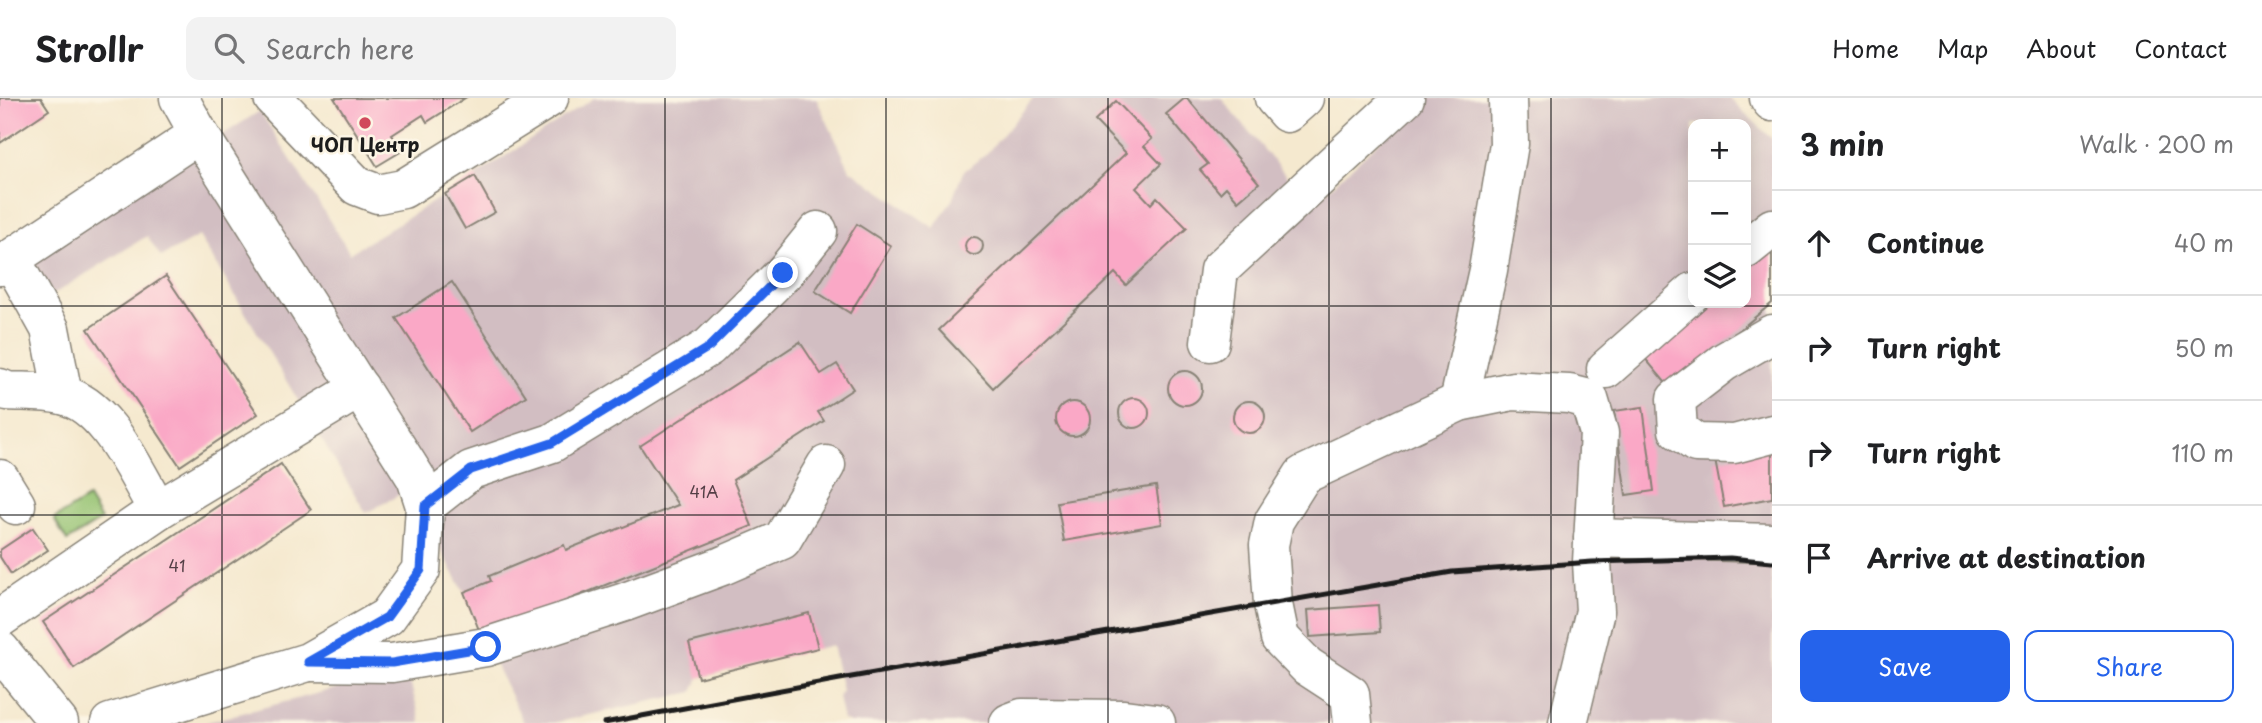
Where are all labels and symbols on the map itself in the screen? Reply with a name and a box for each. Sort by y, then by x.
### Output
marker: ЧОП Центр [357,115,373,131]
place label: ЧОП Центр [310,130,420,158]
route end [767,257,798,288]
house number: 41А [689,479,719,503]
house number: 41 [169,553,185,577]
route start [470,631,501,662]

